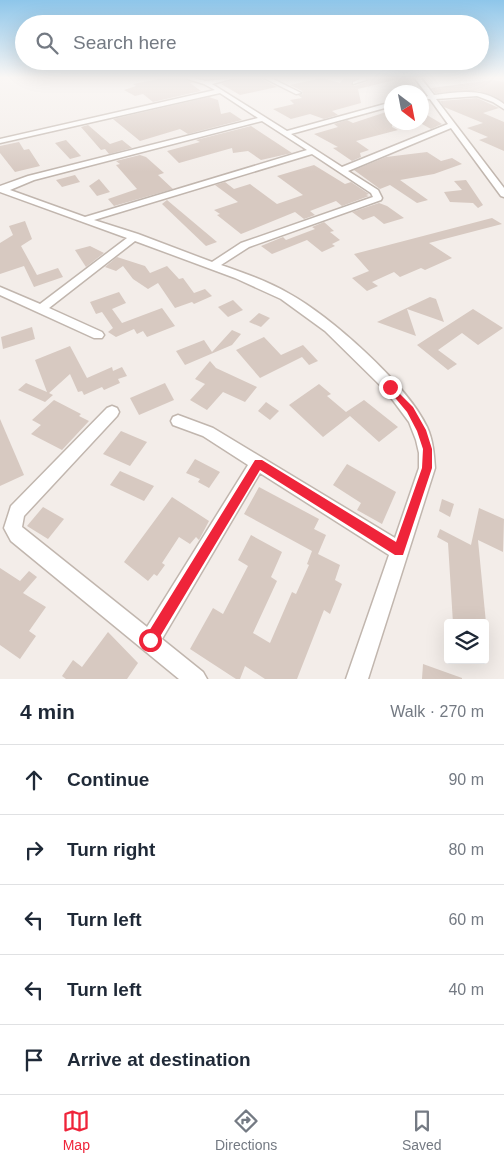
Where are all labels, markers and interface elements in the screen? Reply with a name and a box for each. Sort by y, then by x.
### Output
search box [15,15,489,70]
icon: search [33,29,61,57]
text: Search here [73,32,177,53]
north arrow [384,85,429,130]
route end [379,376,402,399]
map controls [444,619,489,664]
button: layers [444,619,489,664]
route start [139,629,162,652]
text: 4 min [20,700,75,723]
text: Walk · 270 m [390,703,484,720]
icon: ahead [20,766,48,794]
text: Continue [67,769,149,790]
text: 90 m [448,771,484,788]
icon: right [20,836,48,864]
text: Turn right [67,839,155,860]
text: 80 m [448,841,484,858]
icon: left [20,906,48,934]
text: Turn left [67,909,142,930]
text: 60 m [448,911,484,928]
icon: left [20,976,48,1004]
text: Turn left [67,979,142,1000]
text: 40 m [448,981,484,998]
icon: arrive [20,1046,48,1074]
text: Arrive at destination [67,1049,251,1070]
tab: Map [62,1107,90,1153]
tab: Directions [215,1107,277,1153]
tab: Saved [402,1107,442,1153]

